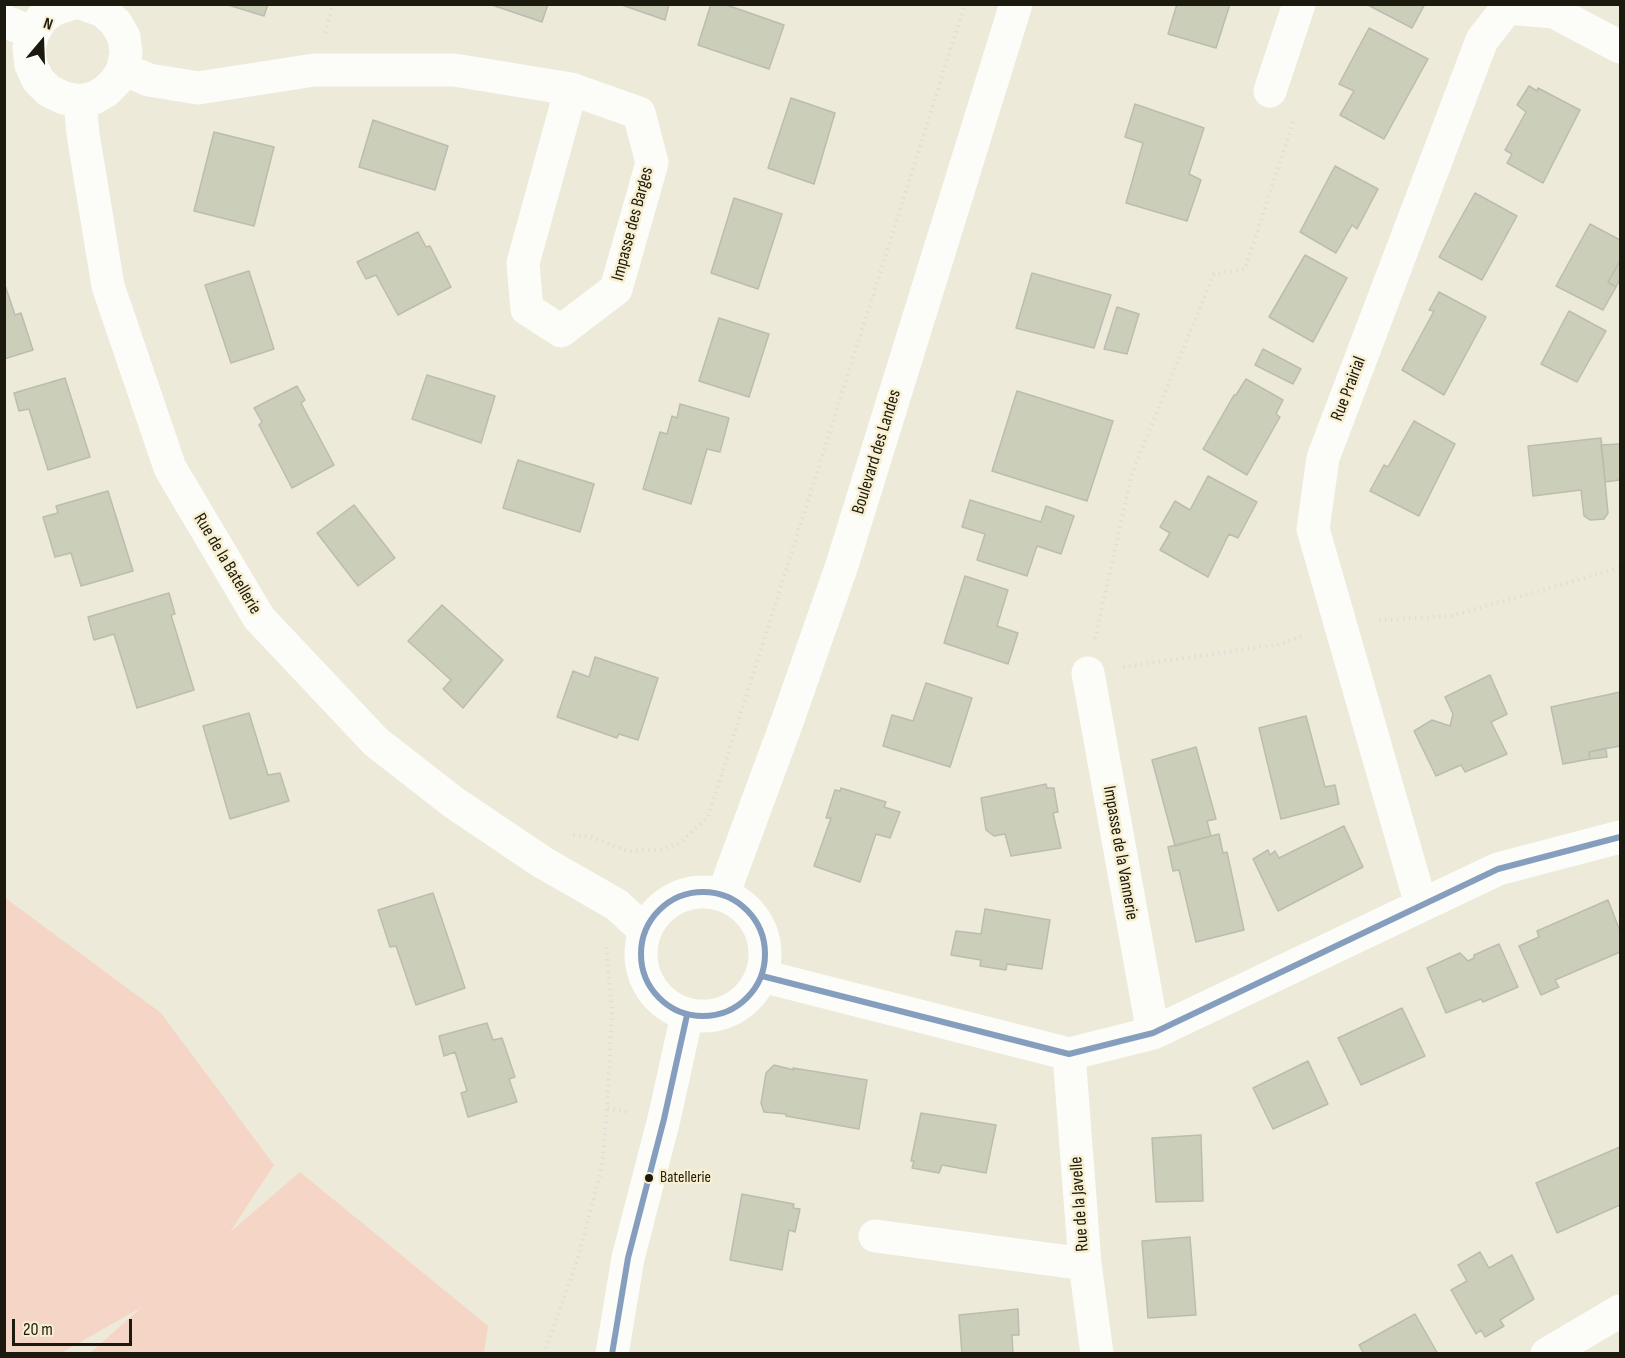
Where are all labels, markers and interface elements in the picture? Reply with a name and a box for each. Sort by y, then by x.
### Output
north arrow [12,12,72,72]
text: N [41,14,55,35]
street label: Impasse des Barges [607,165,659,283]
street label: Rue Prairial [1327,354,1371,424]
street label: Boulevard des Landes [848,387,906,517]
street label: Rue de la Batellerie [188,510,266,618]
street label: Impasse de la Vannerie [1098,784,1142,922]
street label: Rue de la Javelle [1066,1156,1094,1252]
place label: Batellerie [660,1168,711,1188]
marker: Batellerie [643,1172,655,1184]
scale bar [15,1307,135,1345]
text: 20 m [23,1319,53,1340]

